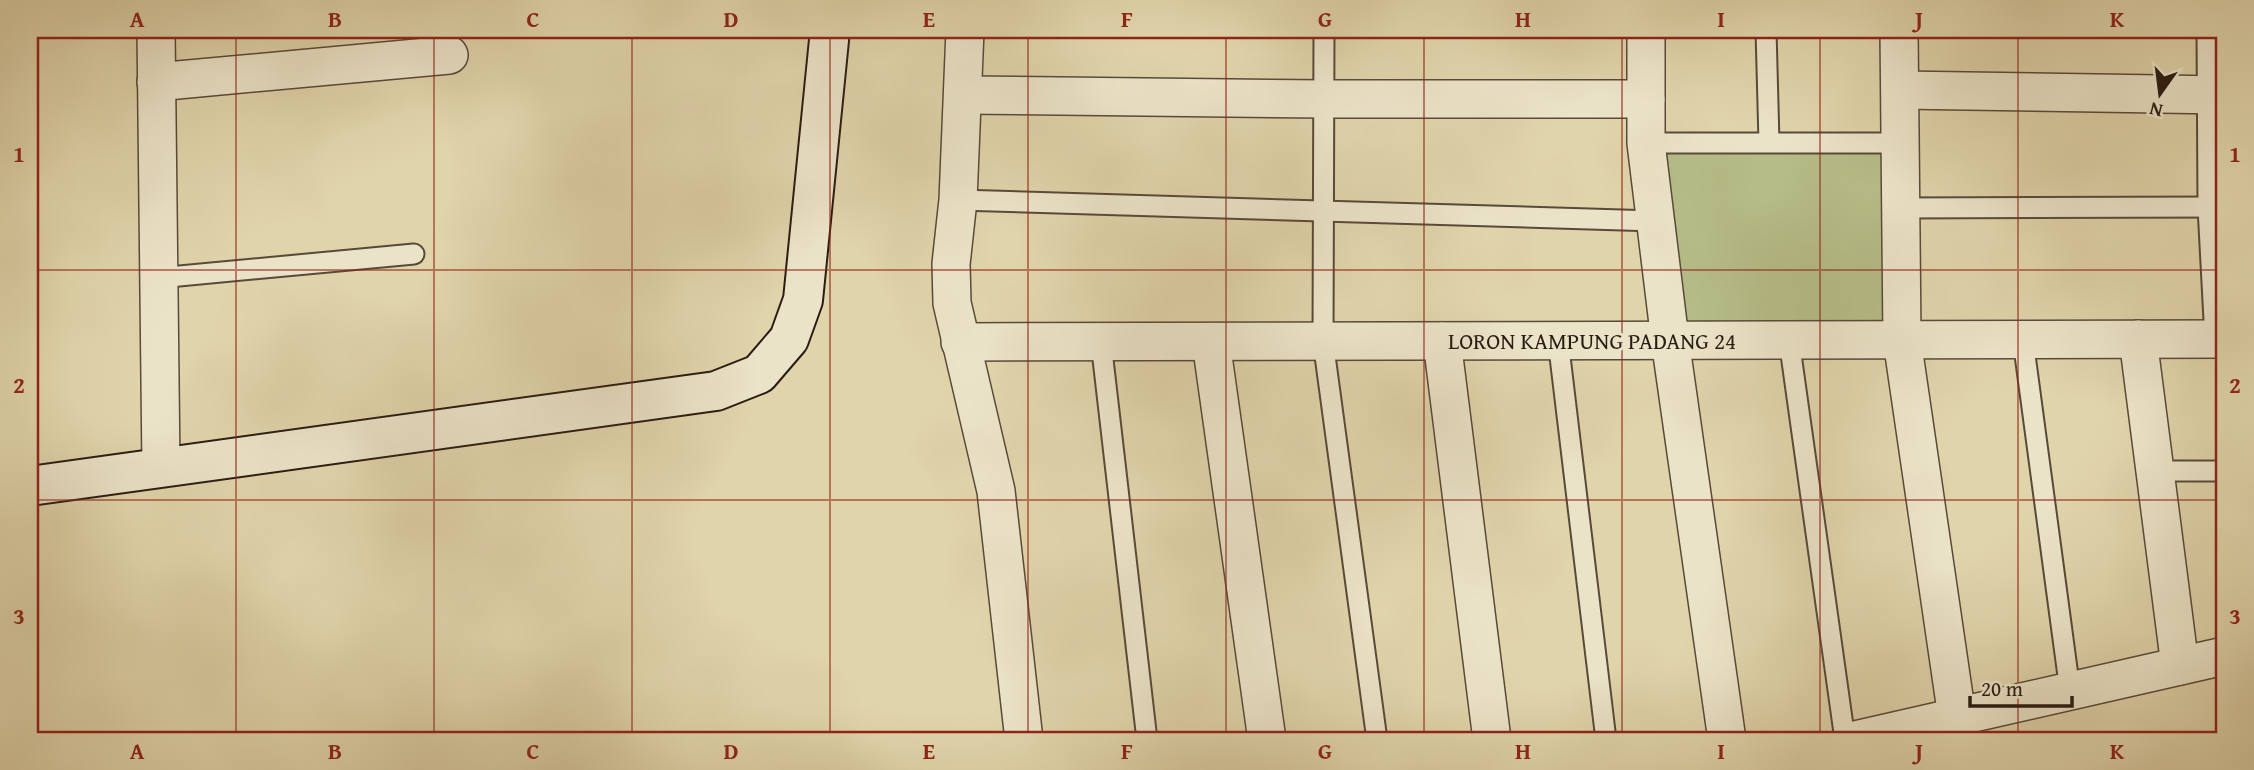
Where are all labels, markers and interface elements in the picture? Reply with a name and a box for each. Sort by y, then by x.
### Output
text: A [130,2,145,35]
text: B [328,2,342,35]
text: C [526,2,540,35]
text: D [724,2,739,35]
text: E [923,2,935,35]
text: F [1121,2,1133,35]
text: G [1318,2,1332,35]
text: H [1515,2,1531,35]
text: I [1717,2,1725,35]
text: J [1911,2,1923,35]
text: K [2110,2,2125,35]
north arrow [2124,60,2194,130]
text: N [2146,95,2165,126]
text: 1 [13,137,25,170]
text: 1 [2229,137,2241,170]
street label: LORON KAMPUNG PADANG 24 [1448,324,1736,357]
text: 2 [13,368,25,401]
text: 2 [2229,368,2241,401]
text: 3 [13,599,25,632]
text: 3 [2229,599,2241,632]
scale bar [1970,665,2072,709]
text: 20 m [1981,673,2023,704]
text: A [130,734,145,767]
text: B [328,734,342,767]
text: C [526,734,540,767]
text: D [724,734,739,767]
text: E [923,734,935,767]
text: F [1121,734,1133,767]
text: G [1318,734,1332,767]
text: H [1515,734,1531,767]
text: I [1717,734,1725,767]
text: J [1911,734,1923,767]
text: K [2110,734,2125,767]

